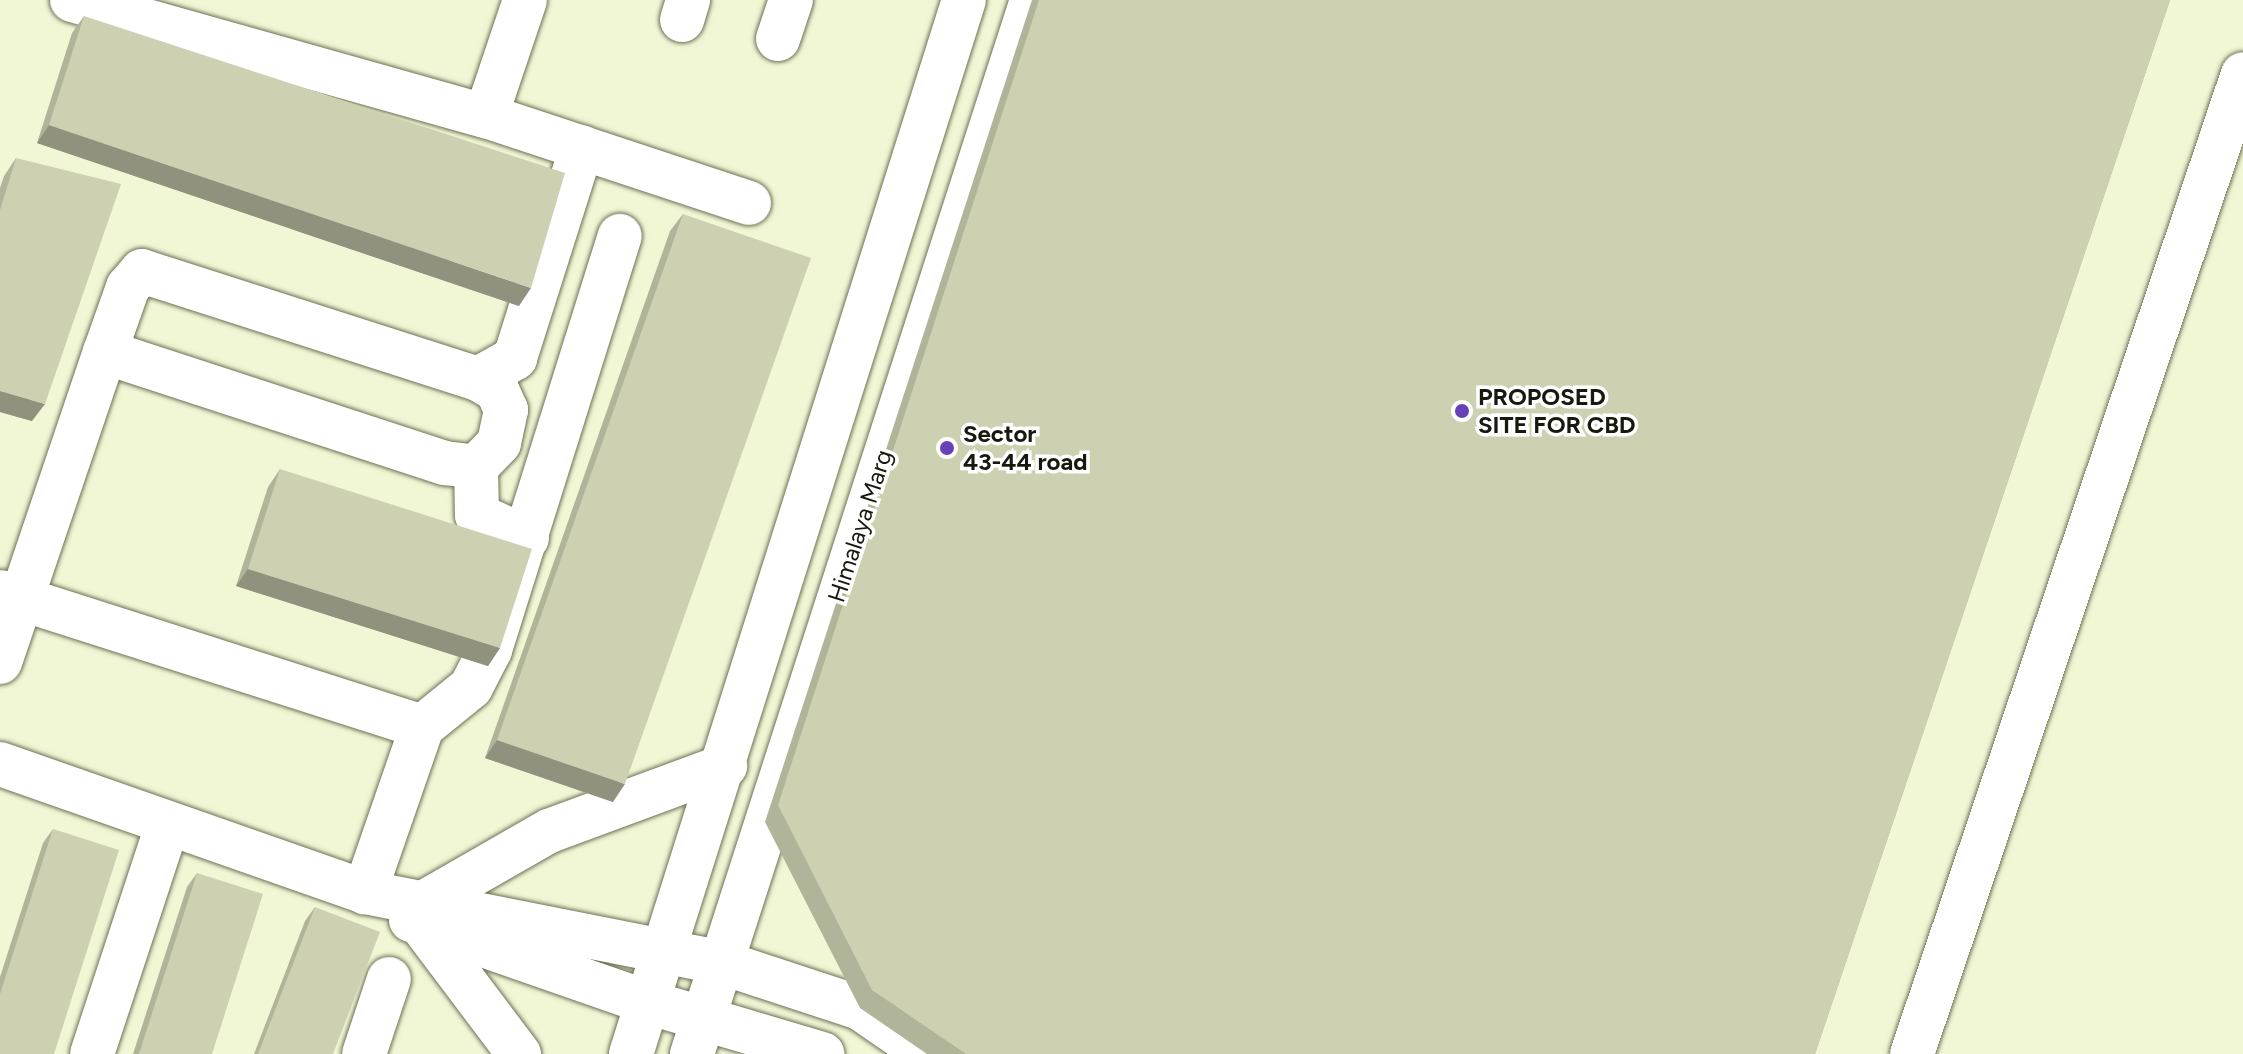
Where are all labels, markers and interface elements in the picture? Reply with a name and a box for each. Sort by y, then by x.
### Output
place label: PROPOSED SITE FOR CBD [1478,383,1636,439]
marker: PROPOSED SITE FOR CBD [1453,402,1471,420]
place label: Sector 43-44 road [963,420,1088,476]
marker: Sector 43-44 road [938,439,956,457]
street label: Himalaya Marg [822,446,898,606]

